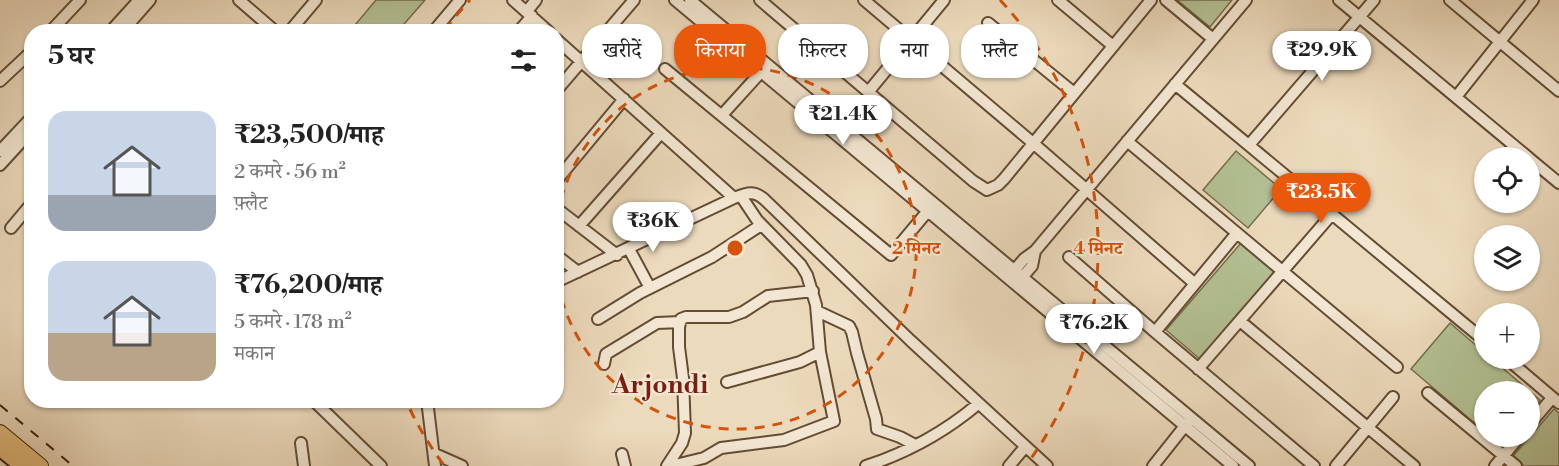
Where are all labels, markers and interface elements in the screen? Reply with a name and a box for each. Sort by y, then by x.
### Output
chip: खरीदें [582,24,662,78]
chip: किराया [674,24,766,78]
chip: फ़िल्टर [778,24,868,78]
chip: नया [880,24,949,78]
chip: फ़्लैट [961,24,1038,78]
pin: ₹29.9K [1273,31,1371,82]
text: ₹29.9K [1286,38,1358,63]
text: 5 घर [48,40,94,72]
icon: filters [507,44,540,77]
pin: ₹21.4K [794,95,892,146]
text: ₹21.4K [808,102,878,127]
text: ₹23,500/माह [234,119,384,151]
icon: home [96,135,168,207]
map controls [1474,147,1540,447]
button: locate [1474,147,1540,213]
text: 2 कमरे · 56 m² [234,160,346,185]
pin: ₹23.5K [1272,173,1370,224]
text: ₹23.5K [1286,180,1356,205]
text: फ़्लैट [234,192,267,217]
pin: ₹36K [617,202,689,253]
text: ₹36K [627,209,679,234]
button: layers [1474,225,1540,291]
text: 2 मिनट [892,237,941,260]
text: 4 मिनट [1073,237,1124,260]
centre of rings [725,238,745,258]
text: ₹76,200/माह [234,269,382,301]
icon: home [96,285,168,357]
button: + [1474,303,1540,369]
pin: ₹76.2K [1045,304,1143,355]
text: 5 कमरे · 178 m² [234,310,352,335]
text: ₹76.2K [1059,311,1129,336]
text: मकान [234,342,275,367]
district label: Arjondi [611,369,708,401]
button: − [1474,381,1540,447]

